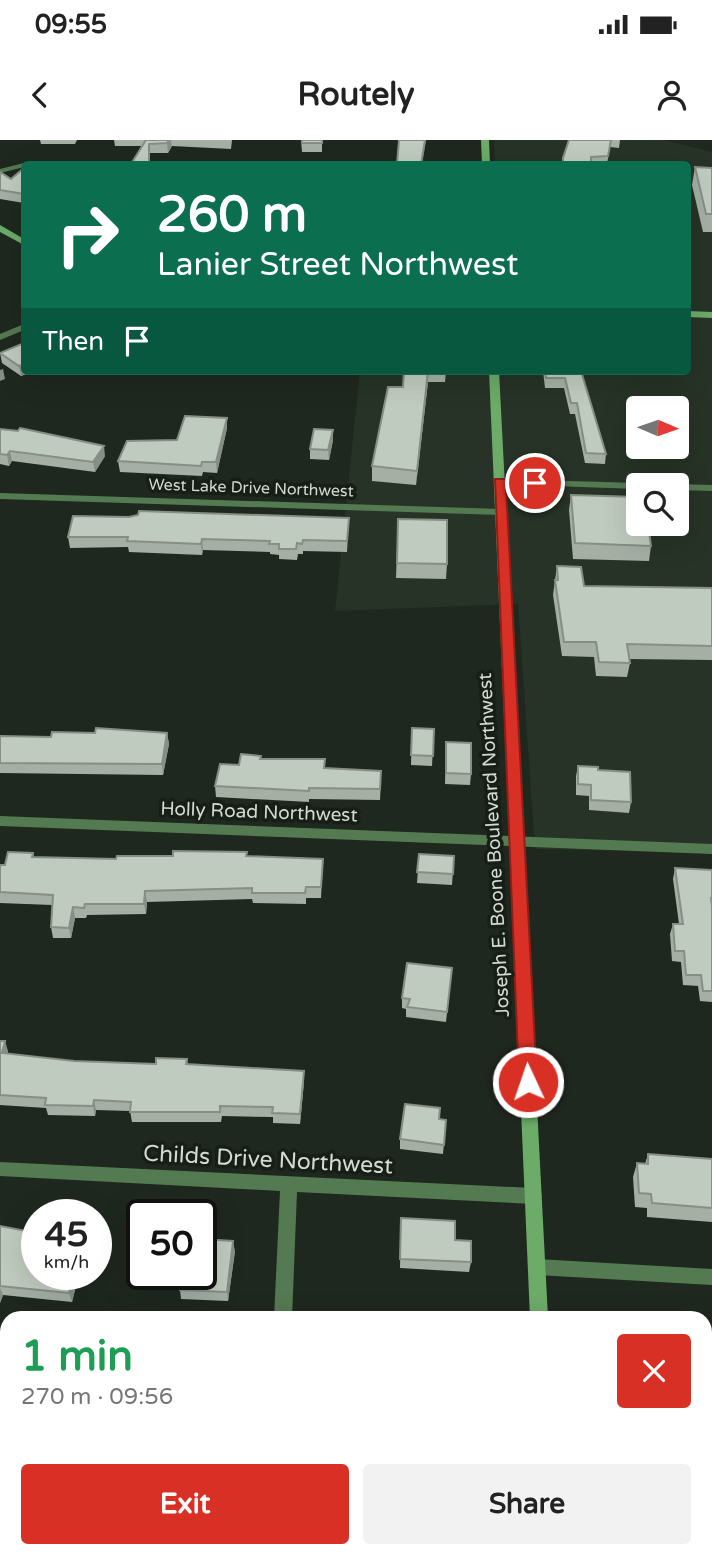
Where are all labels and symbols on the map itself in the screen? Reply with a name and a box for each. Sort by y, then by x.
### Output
north arrow [626,396,690,458]
pin [505,453,565,513]
street label: West Lake Drive Northwest [148,474,354,502]
street label: Joseph E. Boone Boulevard Northwest [474,672,514,1018]
street label: Holly Road Northwest [160,798,358,826]
position arrow [491,1045,565,1119]
street label: Childs Drive Northwest [142,1139,394,1181]
speed limit sign: 50 [126,1199,217,1290]

